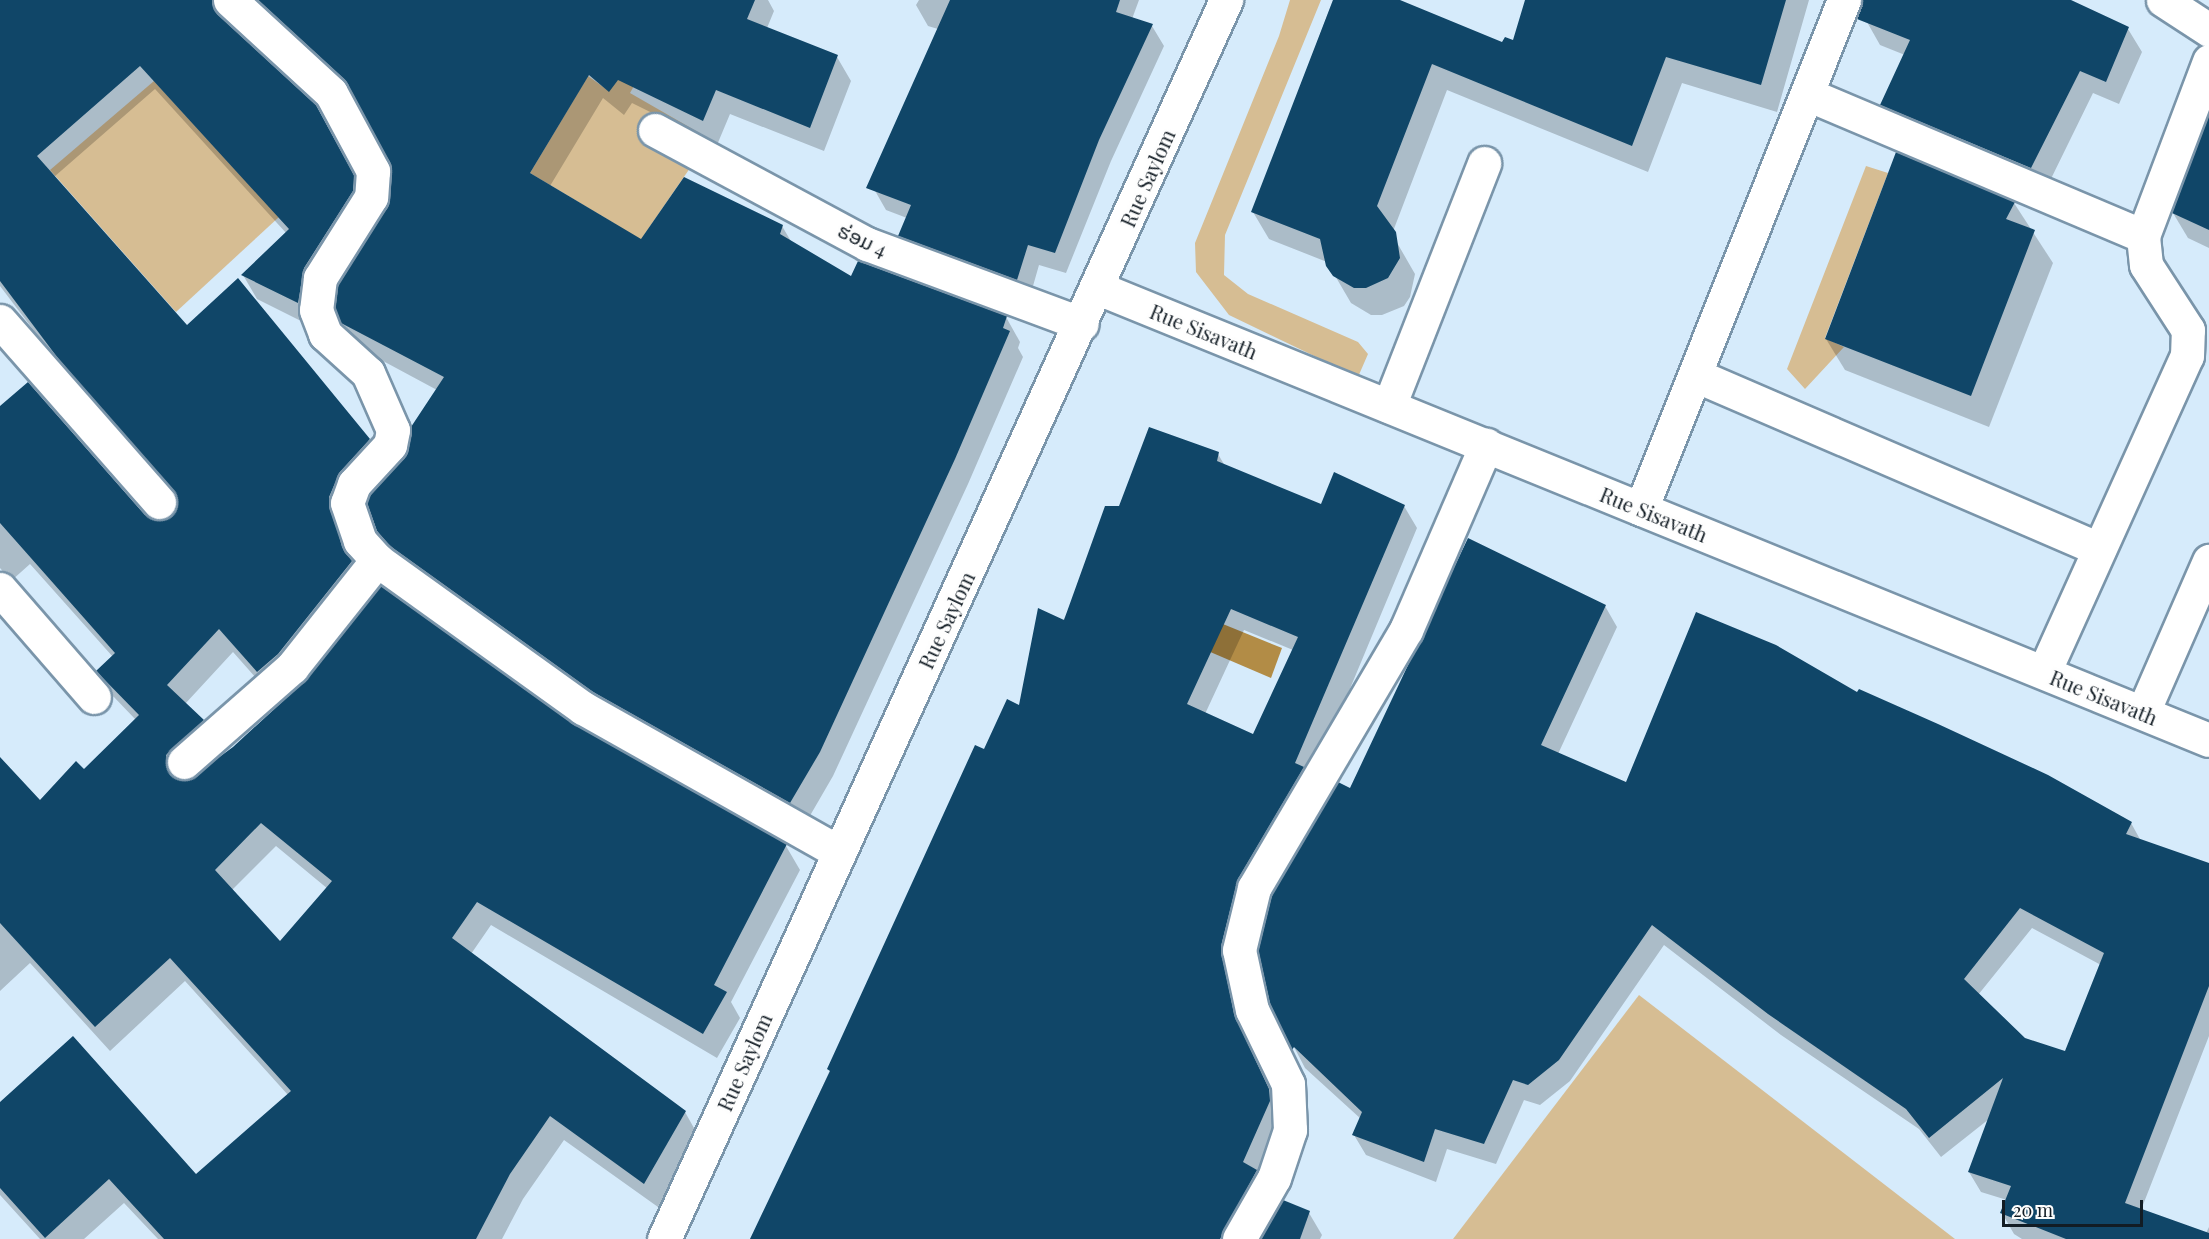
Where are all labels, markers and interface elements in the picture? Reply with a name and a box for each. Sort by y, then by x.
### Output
street label: Rue Saylom [1115,126,1179,230]
street label: ຮ່ອມ 4 [834,217,892,261]
street label: Rue Sisavath [1147,299,1261,363]
street label: Rue Sisavath [1597,482,1711,546]
street label: Rue Saylom [913,568,979,672]
street label: Rue Sisavath [2047,665,2161,729]
street label: Rue Saylom [712,1010,776,1114]
scale bar [2005,1188,2146,1226]
text: 20 m [2013,1198,2053,1222]

